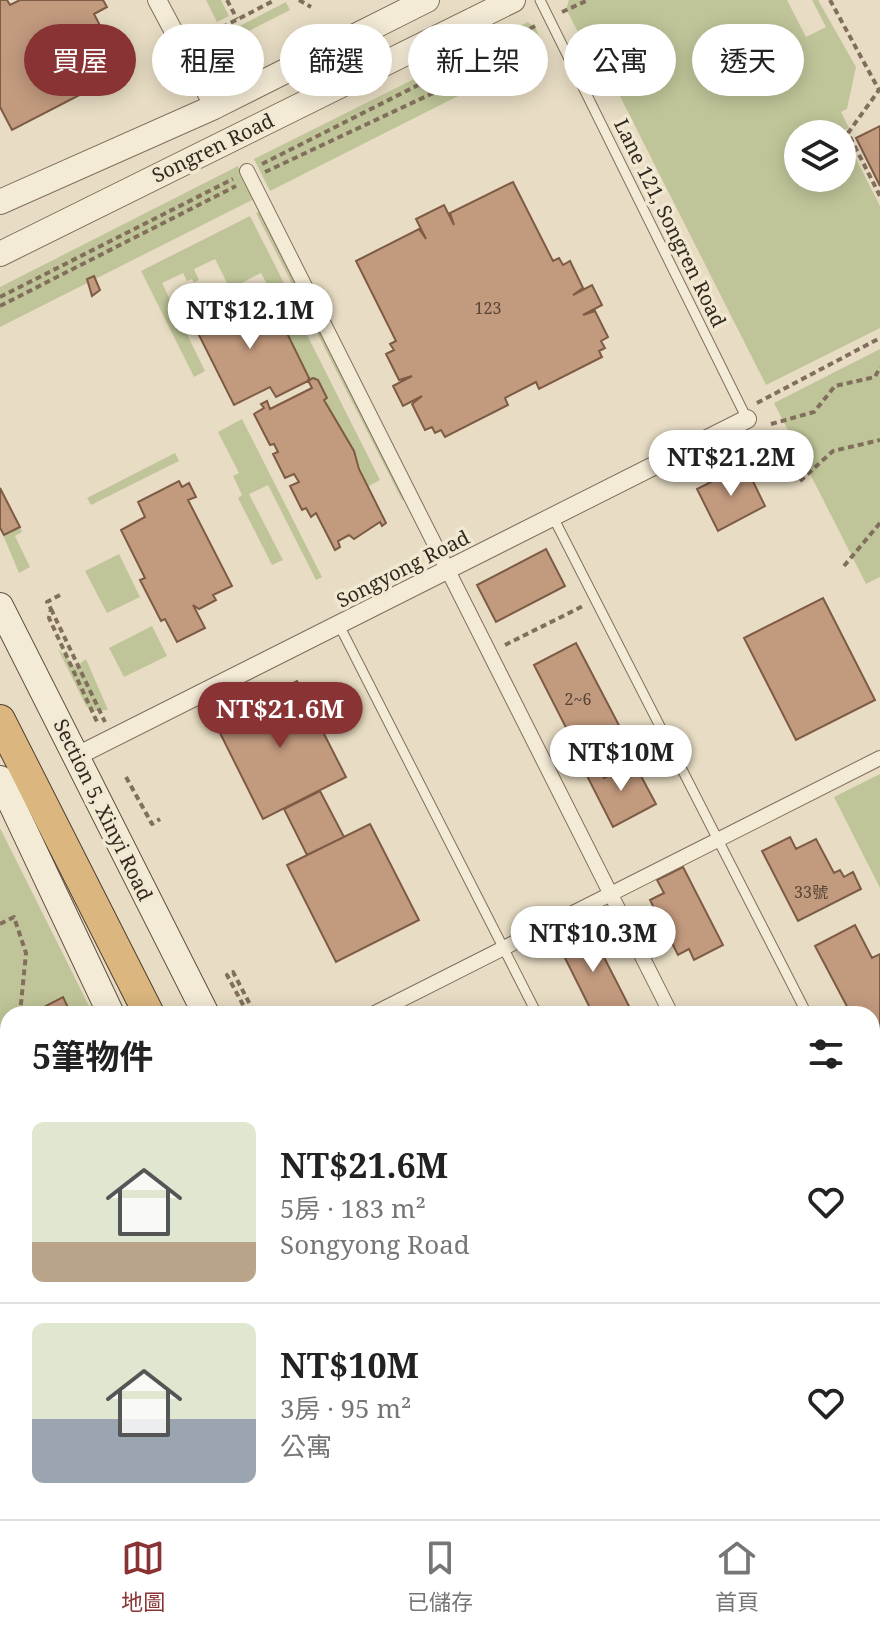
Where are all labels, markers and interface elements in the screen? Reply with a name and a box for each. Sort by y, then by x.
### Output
chip: 買屋 [24,24,136,96]
chip: 租屋 [152,24,264,96]
chip: 篩選 [280,24,392,96]
chip: 新上架 [408,24,548,96]
chip: 公寓 [564,24,676,96]
chip: 透天 [692,24,804,96]
street label: Songren Road [147,106,278,189]
street label: Lane 121, Songren Road [608,114,733,332]
map controls [784,120,856,192]
button: layers [784,120,856,192]
pin: NT$12.1M [167,283,333,351]
text: NT$12.1M [186,291,314,327]
house number: 123 [475,297,501,319]
pin: NT$21.2M [648,430,814,498]
text: NT$21.2M [667,438,795,474]
street label: Songyong Road [332,523,474,614]
pin: NT$21.6M [197,682,363,750]
house number: 2~6 [565,688,591,710]
text: NT$21.6M [216,690,344,726]
street label: Section 5, Xinyi Road [48,714,159,905]
pin: NT$10M [556,725,686,793]
text: NT$10M [568,733,674,769]
house number: 33號 [794,881,828,903]
pin: NT$10.3M [510,906,676,974]
text: NT$10.3M [529,914,657,950]
icon: filters [804,1032,848,1076]
text: 5筆物件 [32,1033,153,1079]
text: NT$21.6M [280,1142,448,1188]
icon: home [96,1154,192,1250]
icon: heart [804,1180,848,1224]
text: 5房 · 183 m² [280,1190,426,1226]
text: Songyong Road [280,1226,470,1262]
text: NT$10M [280,1342,419,1388]
icon: home [96,1355,192,1451]
icon: heart [804,1381,848,1425]
text: 3房 · 95 m² [280,1390,411,1426]
text: 公寓 [280,1428,332,1464]
tab: 地圖 [121,1536,165,1616]
tab: 已儲存 [407,1536,473,1616]
tab: 首頁 [715,1536,759,1616]

